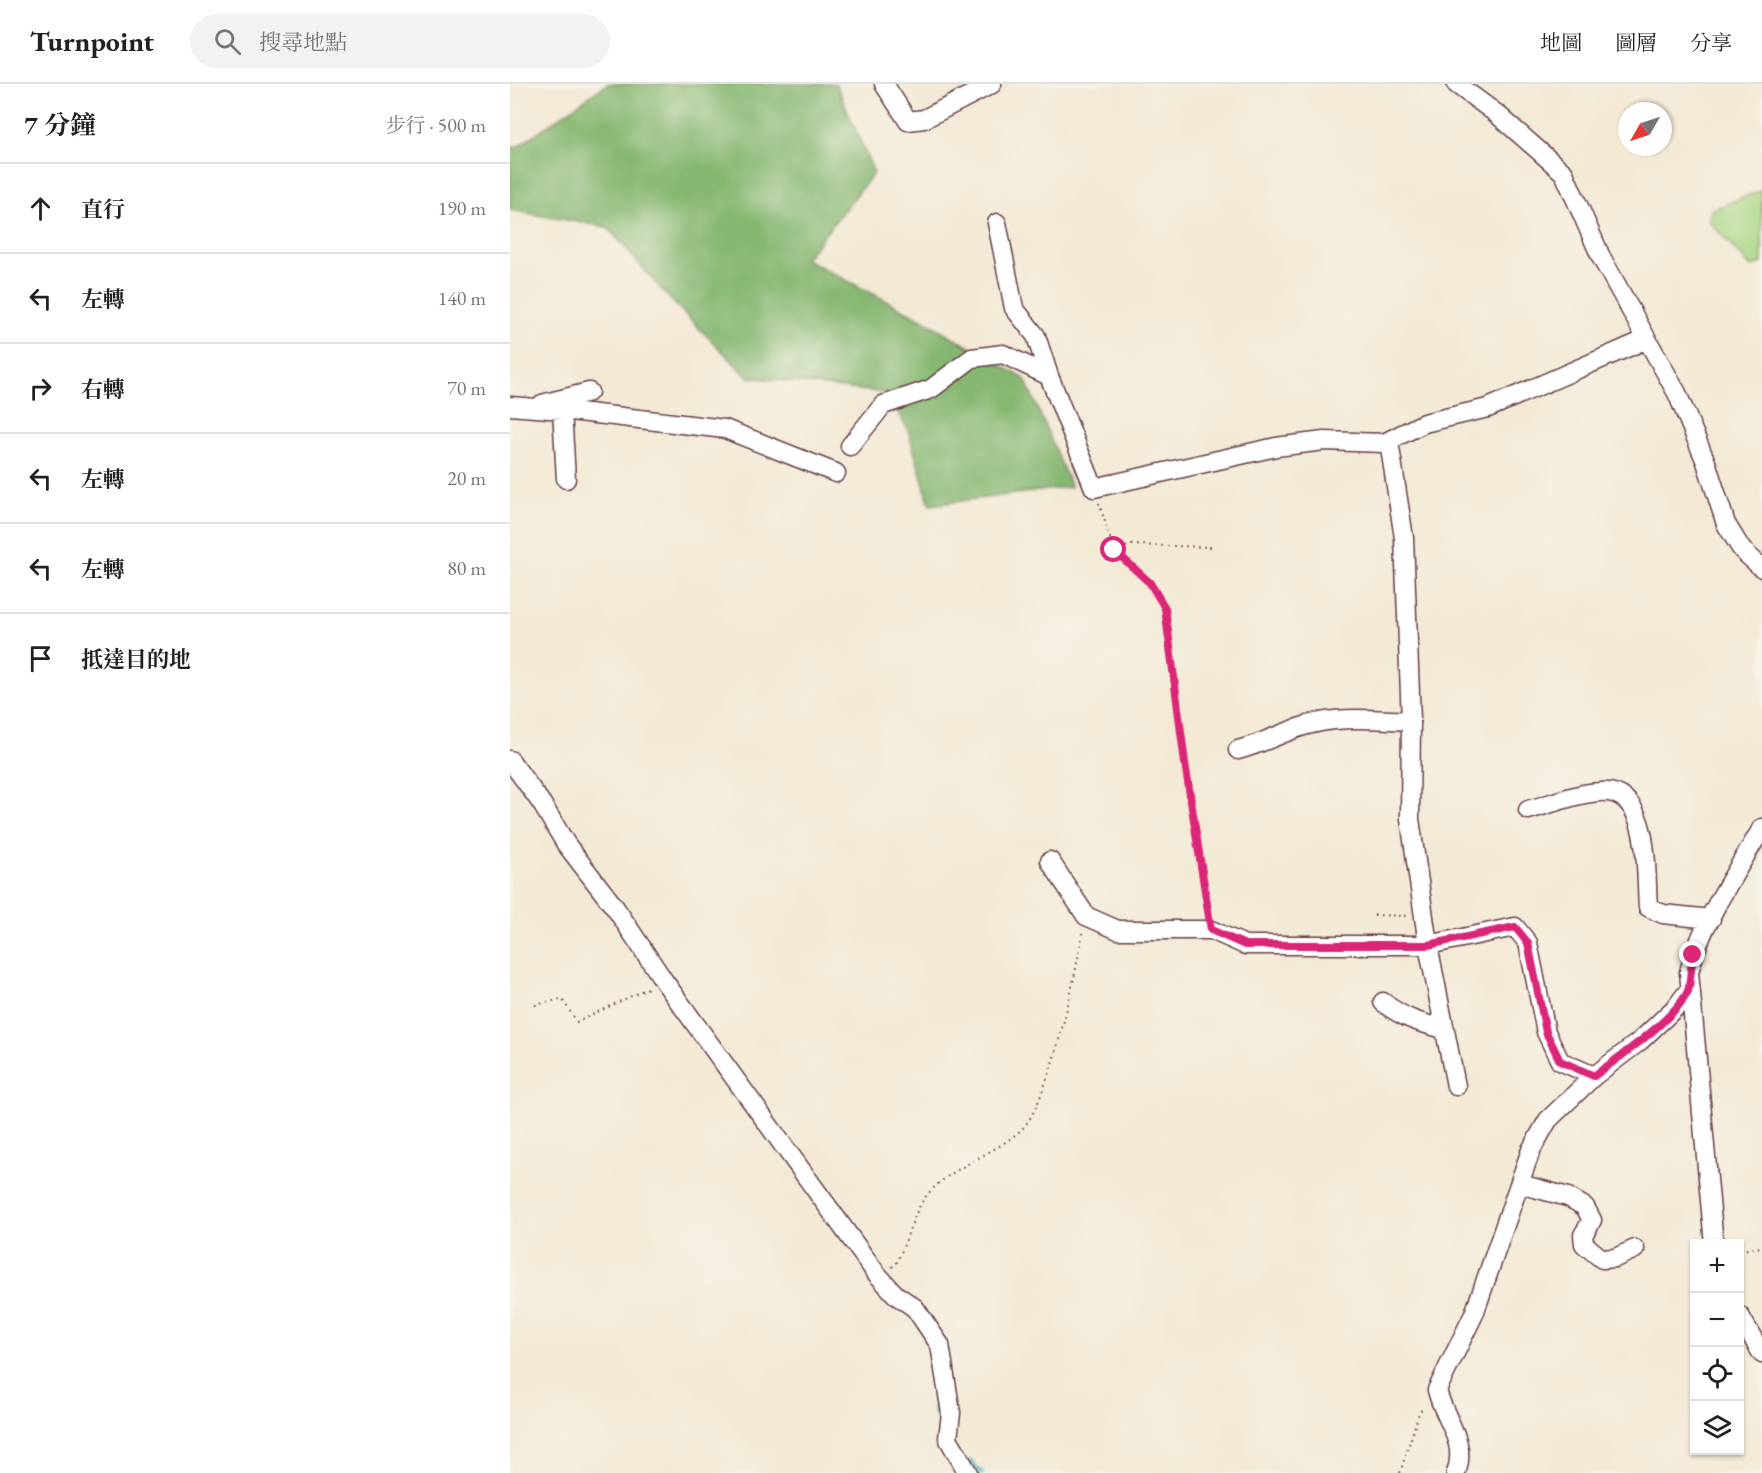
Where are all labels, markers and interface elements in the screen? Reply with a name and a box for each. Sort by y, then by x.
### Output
search box [190,14,610,68]
text: Turnpoint [30,23,154,59]
icon: search [211,25,244,58]
text: 搜尋地點 [259,28,347,57]
text: 地圖 [1540,29,1582,56]
text: 圖層 [1615,29,1657,56]
text: 分享 [1690,29,1732,56]
north arrow [1618,102,1672,156]
text: 7 分鐘 [24,108,96,142]
text: 步行 · 500 m [386,112,486,138]
icon: ahead [24,192,57,225]
text: 直行 [81,195,125,224]
text: 190 m [438,195,486,221]
icon: left [24,282,57,315]
text: 左轉 [81,285,125,314]
text: 140 m [438,285,486,311]
icon: right [24,372,57,405]
text: 右轉 [81,375,125,404]
text: 70 m [447,375,486,401]
icon: left [24,462,57,495]
text: 左轉 [81,465,125,494]
text: 20 m [447,465,486,491]
route start [1100,536,1126,562]
icon: left [24,552,57,585]
text: 左轉 [81,555,125,584]
text: 80 m [447,555,486,581]
icon: arrive [24,642,57,675]
text: 抵達目的地 [81,645,191,674]
route end [1679,941,1705,967]
map controls [1690,1239,1744,1455]
button: + [1690,1239,1744,1293]
button: − [1690,1293,1744,1347]
button: locate [1690,1347,1744,1401]
button: layers [1690,1401,1744,1455]

